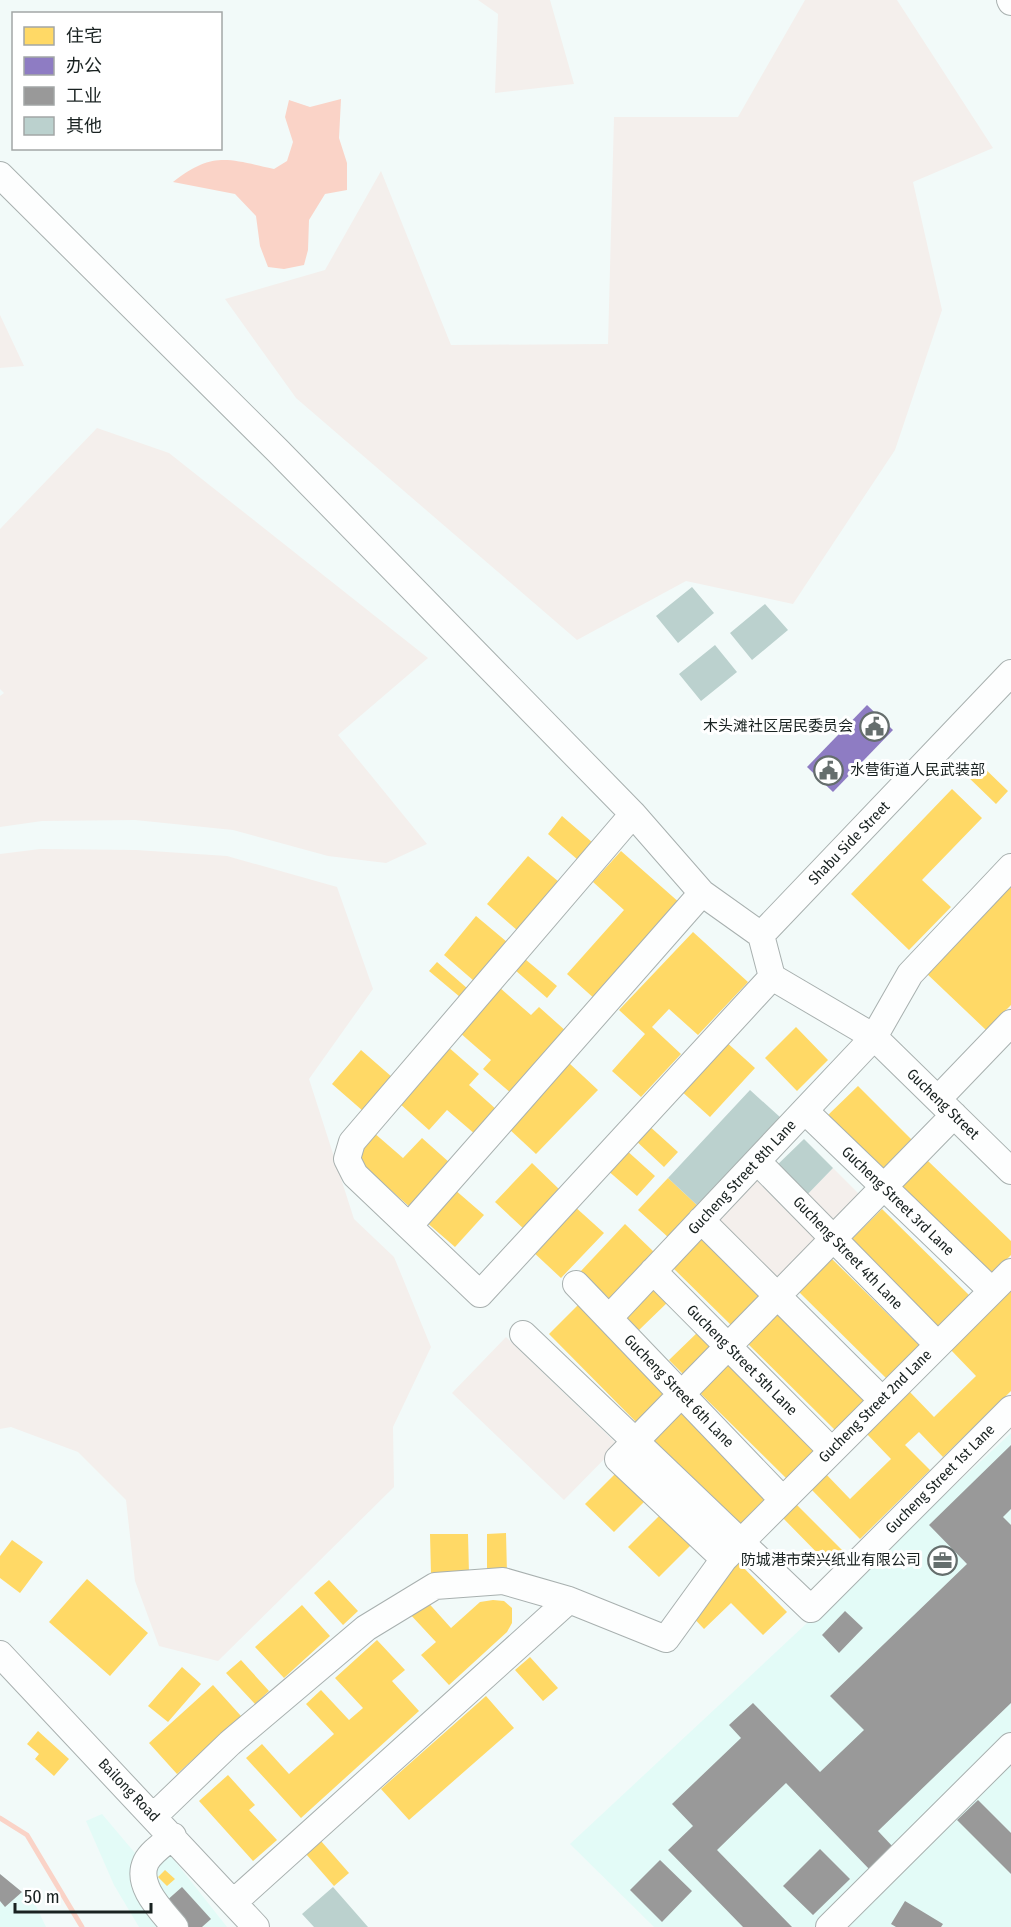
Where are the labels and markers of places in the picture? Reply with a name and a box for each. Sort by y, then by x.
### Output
public building icon: 木头滩社区居民委员会 [858,710,890,742]
place label: 木头滩社区居民委员会 [703,717,853,735]
public building icon: 水营街道人民武装部 [813,754,845,786]
place label: 水营街道人民武装部 [850,761,985,779]
office icon: 防城港市荣兴纸业有限公司 [926,1544,958,1576]
place label: 防城港市荣兴纸业有限公司 [741,1551,921,1569]

